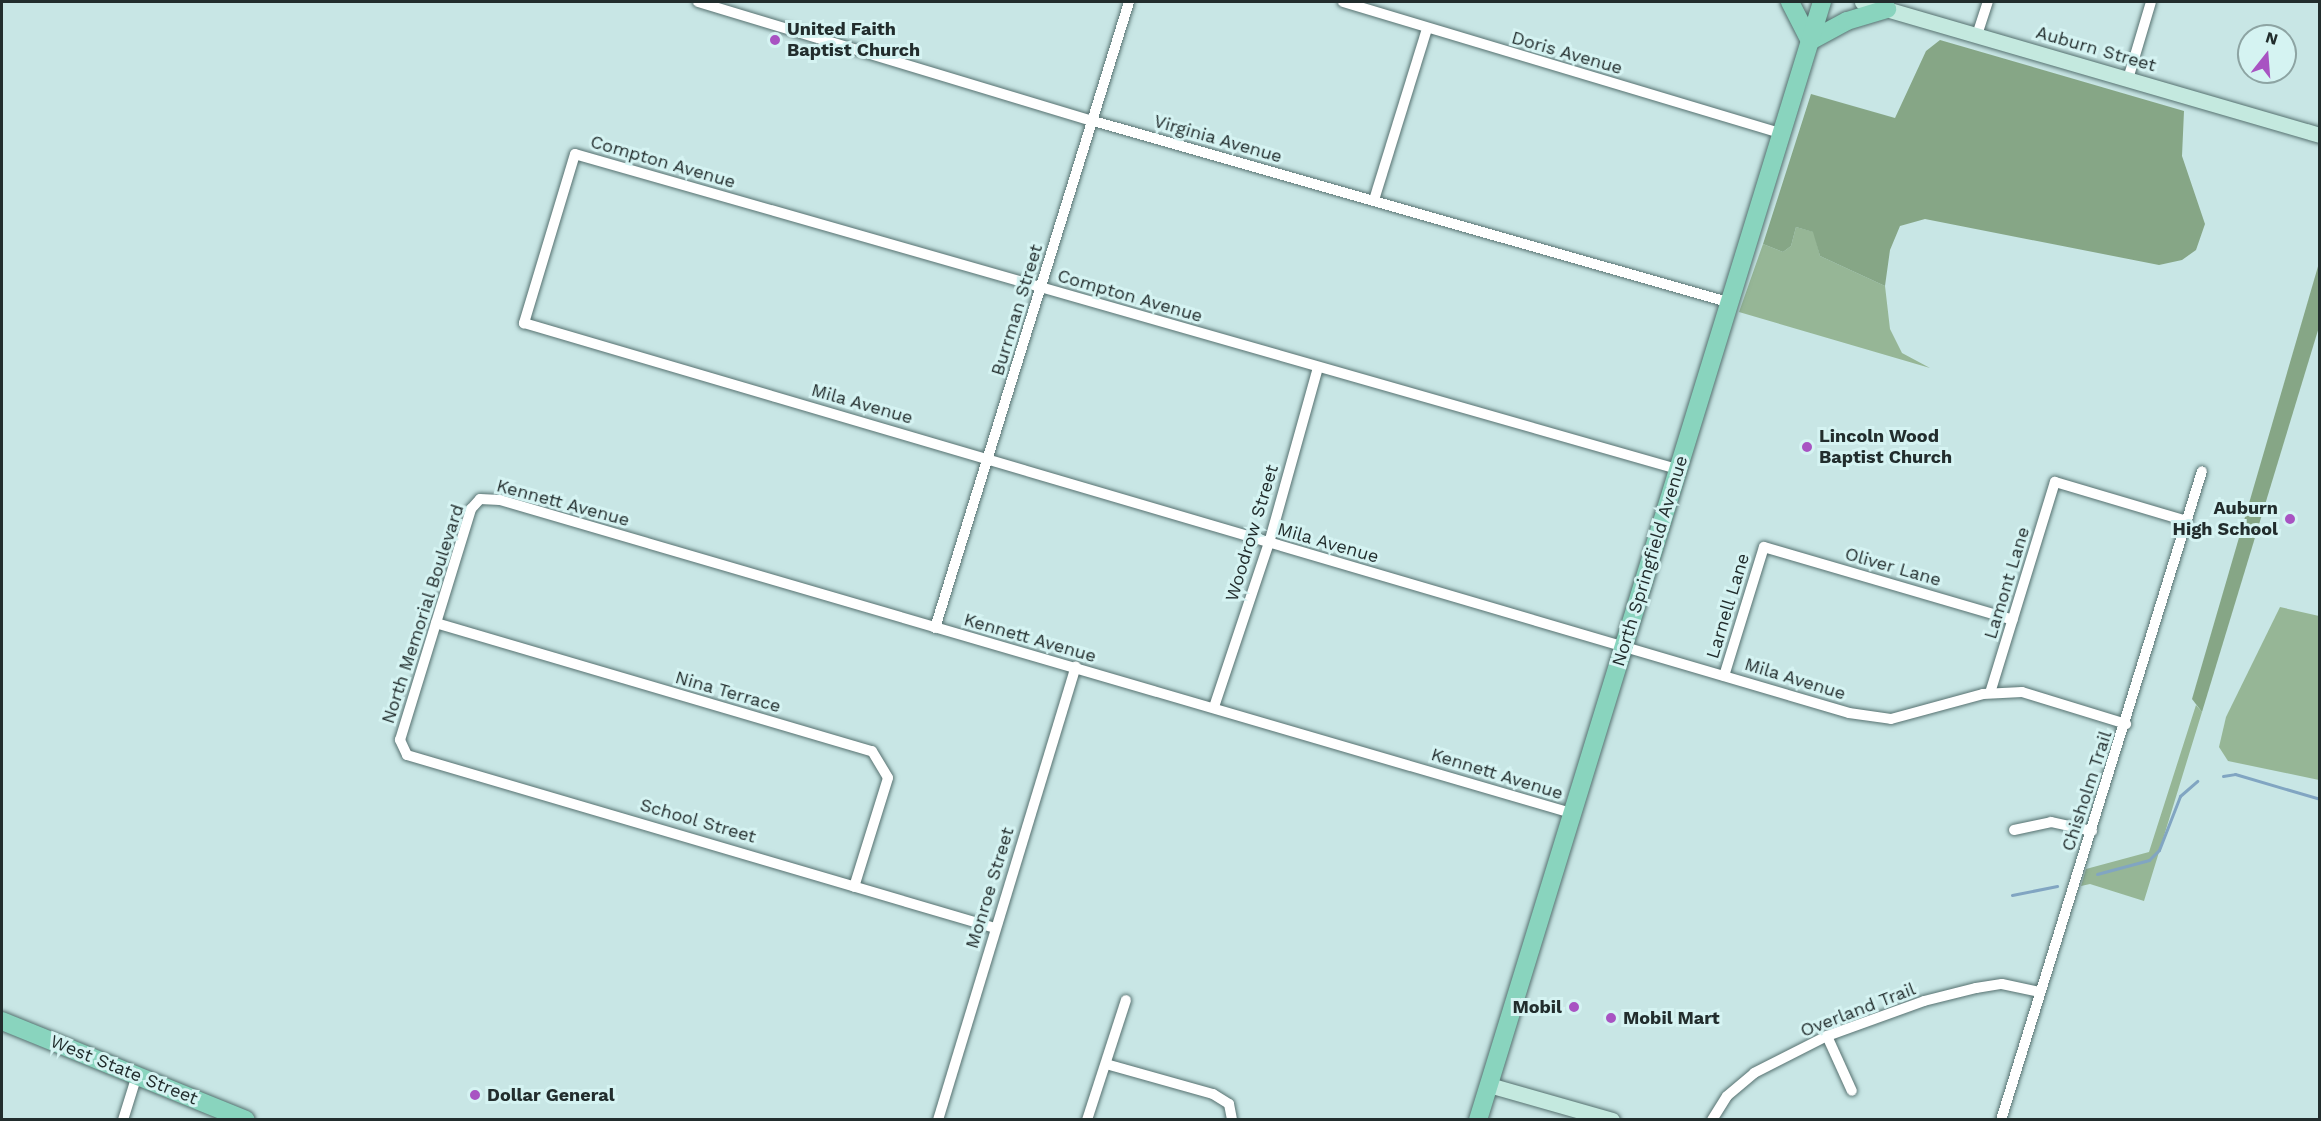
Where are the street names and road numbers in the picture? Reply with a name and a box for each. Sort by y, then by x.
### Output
street label: Auburn Street [2033,22,2159,76]
street label: Doris Avenue [1509,27,1625,79]
street label: Virginia Avenue [1151,110,1285,168]
street label: Compton Avenue [588,131,738,193]
street label: Burrman Street [987,242,1047,378]
street label: Compton Avenue [1055,265,1205,327]
street label: Mila Avenue [808,379,916,429]
street label: North Springfield Avenue [1608,453,1692,669]
street label: Woodrow Street [1221,462,1283,604]
street label: Kennett Avenue [494,475,632,531]
street label: North Memorial Boulevard [377,501,469,727]
street label: Mila Avenue [1274,518,1382,568]
street label: Lamont Lane [1980,524,2034,642]
street label: Oliver Lane [1842,543,1944,591]
street label: Larnell Lane [1702,551,1754,661]
street label: Kennett Avenue [961,609,1099,667]
street label: Mila Avenue [1741,653,1849,705]
street label: Nina Terrace [672,666,784,718]
street label: Chisholm Trail [2057,728,2117,854]
street label: Kennett Avenue [1428,744,1566,804]
street label: School Street [637,794,759,848]
street label: Monroe Street [961,825,1019,951]
street label: Overland Trail [1797,978,1919,1042]
street label: West State Street [47,1031,201,1109]

